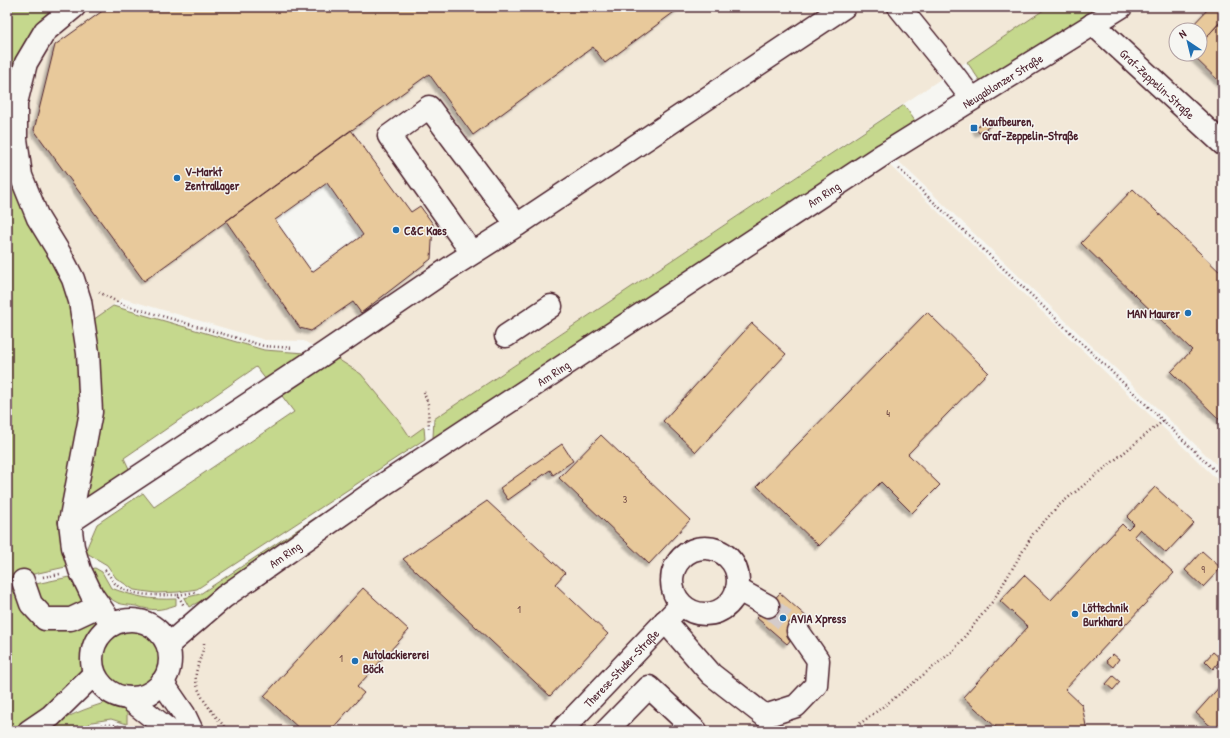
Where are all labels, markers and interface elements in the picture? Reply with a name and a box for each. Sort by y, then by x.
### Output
north arrow [1168,22,1208,62]
text: N [1176,26,1189,41]
street label: Graf-Zeppelin-Straße [1116,45,1199,123]
street label: Neugablonzer Straße [959,49,1046,112]
place label: Kaufbeuren, Graf-Zeppelin-Straße [982,113,1079,145]
marker: Kaufbeuren, Graf-Zeppelin-Straße [969,123,979,133]
place label: V-Markt Zentrallager [185,163,240,195]
marker: V-Markt Zentrallager [172,173,182,183]
street label: Am Ring [804,177,843,211]
place label: C&C Kaes [404,222,447,239]
marker: C&C Kaes [391,225,401,235]
place label: MAN Maurer [1127,305,1180,322]
marker: MAN Maurer [1183,308,1193,318]
street label: Am Ring [533,356,573,390]
house number: 4 [886,407,890,420]
house number: 3 [623,493,628,506]
street label: Am Ring [265,537,304,572]
house number: 9 [1201,563,1205,576]
place label: Löttechnik Burkhard [1083,599,1128,630]
house number: 1 [517,603,521,616]
marker: Löttechnik Burkhard [1070,609,1080,619]
place label: AVIA Xpress [791,610,846,628]
marker: AVIA Xpress [778,613,788,623]
street label: Therese-Studer-Straße [579,625,663,711]
place label: Autolackiererei Böck [363,646,429,677]
house number: 1 [339,652,343,665]
marker: Autolackiererei Böck [350,656,360,666]

